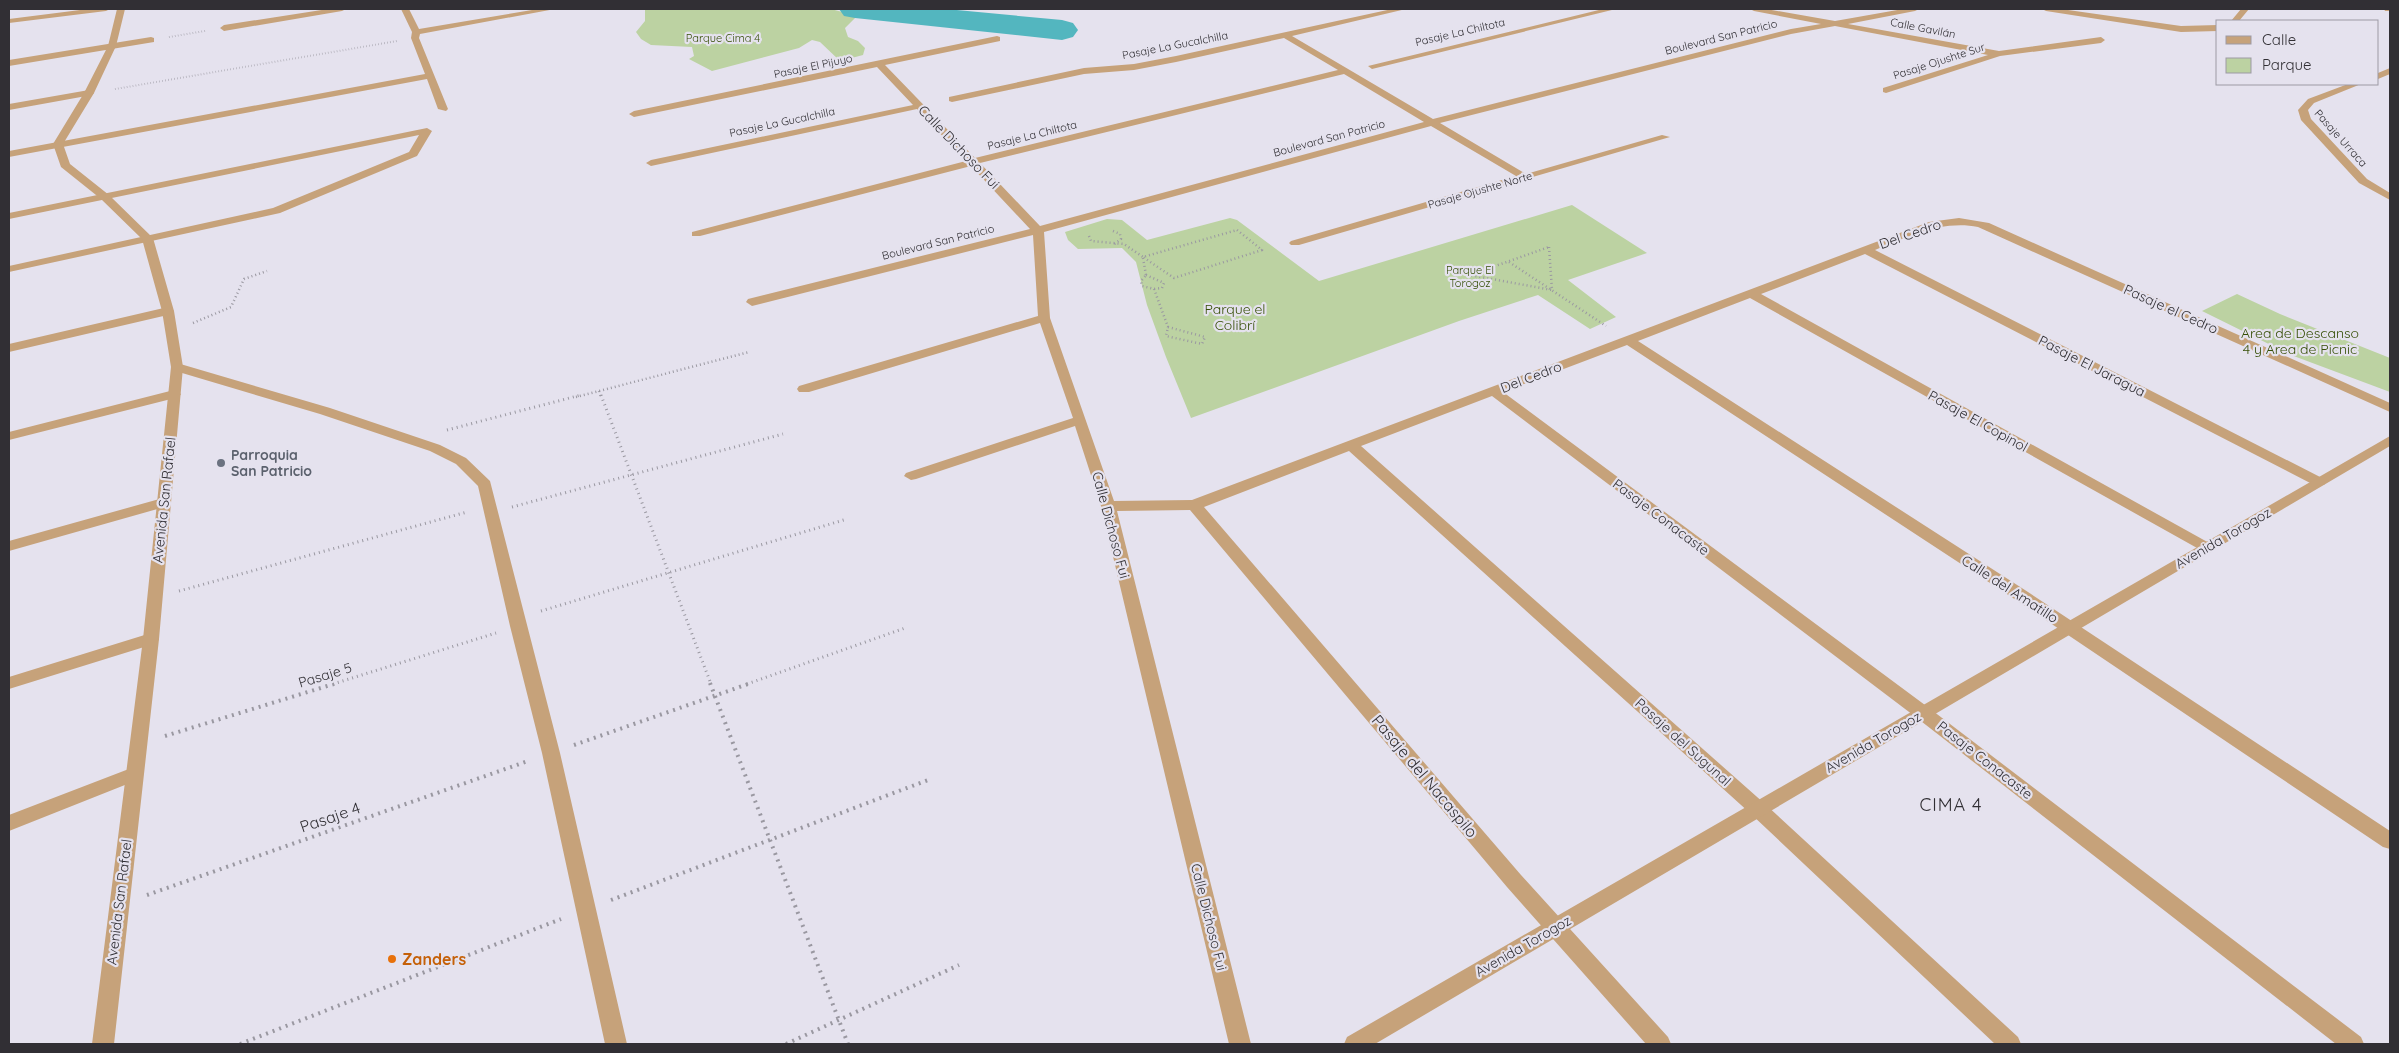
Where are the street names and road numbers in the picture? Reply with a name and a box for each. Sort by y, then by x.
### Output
street label: Pasaje La Chiltota [1414,15,1506,49]
street label: Calle Gavilán [1889,15,1957,41]
street label: Boulevard San Patricio [1663,16,1779,58]
street label: Pasaje La Gucalchilla [1121,28,1229,62]
street label: Pasaje Ojushte Sur [1891,39,1987,82]
street label: Pasaje El Pijuyo [772,51,854,81]
street label: Calle Dichoso Fui [914,101,1004,193]
street label: Pasaje La Gucalchilla [728,104,836,140]
street label: Pasaje Urraca [2312,106,2370,170]
street label: Boulevard San Patricio [1272,116,1387,160]
street label: Pasaje La Chiltota [986,117,1078,153]
street label: Pasaje Ojushte Norte [1426,168,1534,212]
street label: Del Cedro [1877,215,1943,253]
street label: Boulevard San Patricio [880,221,996,263]
street label: Pasaje el Cedro [2121,280,2221,338]
street label: Pasaje El Jaragua [2035,331,2149,401]
street label: Del Cedro [1498,357,1564,397]
street label: Pasaje El Copinol [1925,386,2031,456]
street label: Avenida San Rafael [148,436,180,564]
street label: Calle Dichoso Fui [1088,470,1134,580]
street label: Pasaje Conacaste [1609,475,1713,559]
street label: Avenida Torogoz [2172,503,2275,573]
street label: Calle del Amatillo [1958,551,2062,627]
street label: Pasaje 5 [296,658,354,692]
street label: Pasaje del Sugunal [1631,694,1735,790]
street label: Avenida Torogoz [1822,707,1925,777]
street label: Pasaje del Nacaspilo [1368,711,1482,841]
street label: Pasaje Conacaste [1934,717,2037,803]
street label: Pasaje 4 [297,797,363,837]
street label: Avenida San Rafael [102,838,136,966]
street label: Calle Dichoso Fui [1187,862,1231,972]
street label: Avenida Torogoz [1472,911,1575,981]

